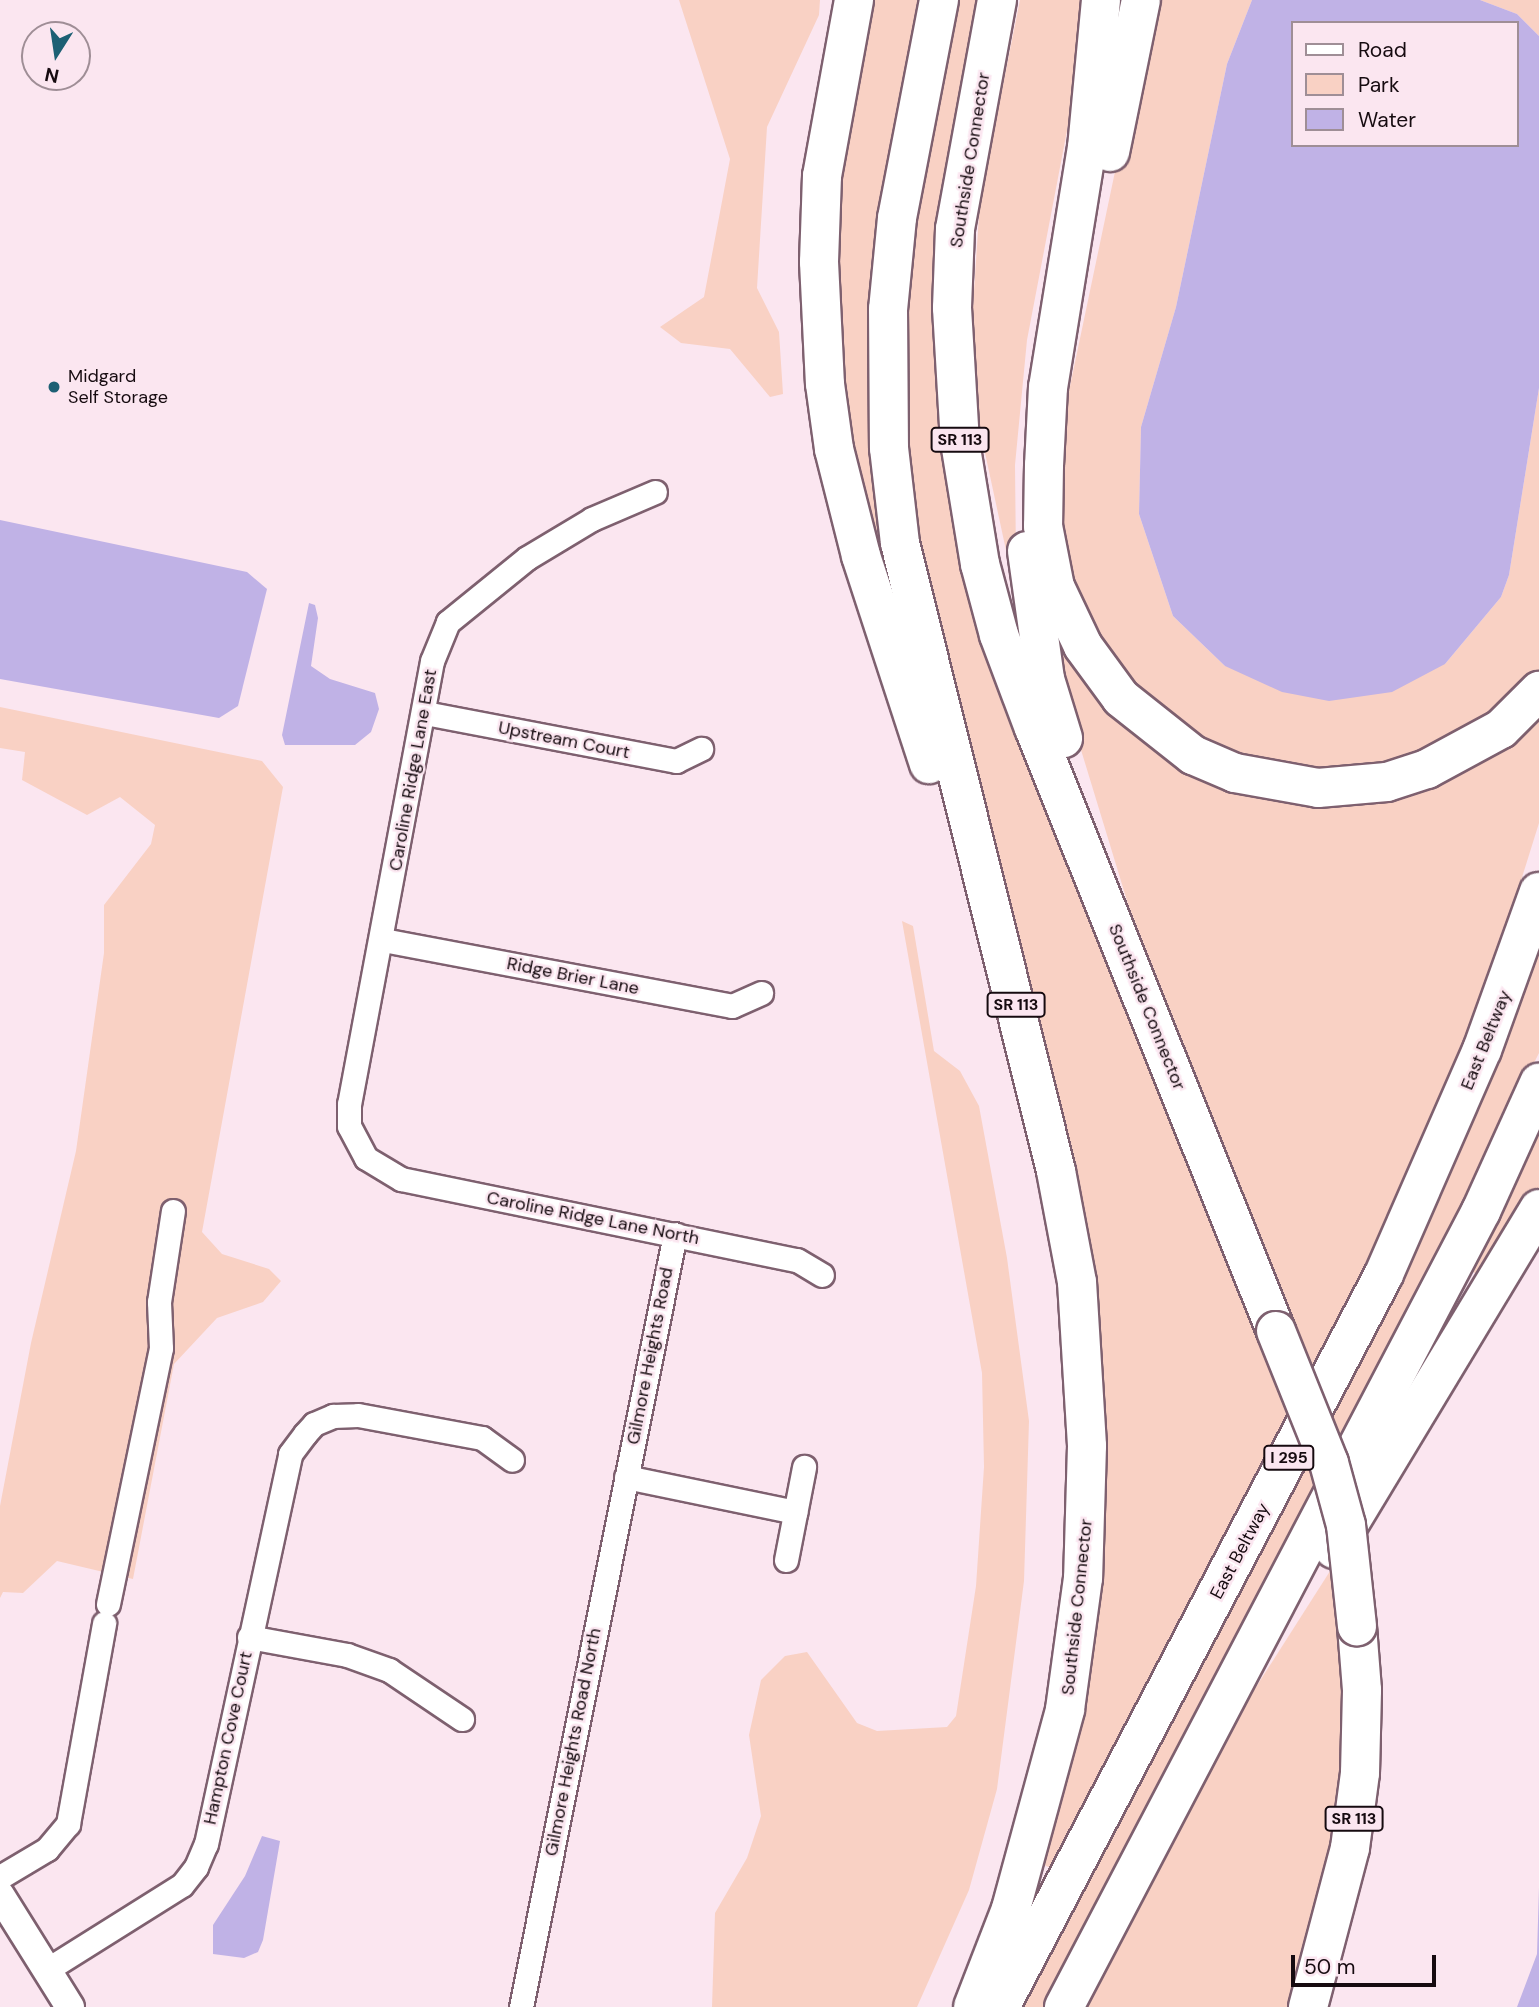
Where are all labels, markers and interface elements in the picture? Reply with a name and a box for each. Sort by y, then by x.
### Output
north arrow [21,21,91,91]
legend [1290,21,1518,147]
text: Road [1358,36,1407,64]
text: N [43,61,61,89]
street label: Southside Connector [945,71,995,249]
text: Park [1358,71,1399,99]
text: Water [1358,106,1416,134]
place label: Midgard Self Storage [68,366,168,408]
marker: Midgard Self Storage [46,379,62,395]
road number: SR 113 [930,428,990,452]
street label: Caroline Ridge Lane East [385,667,441,873]
street label: Upstream Court [496,717,632,763]
street label: Southside Connector [1104,921,1190,1093]
street label: Ridge Brier Lane [505,953,641,999]
street label: East Beltway [1456,987,1516,1093]
road number: SR 113 [986,993,1046,1018]
street label: Caroline Ridge Lane North [485,1187,701,1249]
street label: Gilmore Heights Road [622,1266,678,1446]
road number: I 295 [1263,1446,1315,1470]
street label: East Beltway [1206,1499,1274,1603]
street label: Southside Connector [1057,1518,1097,1696]
street label: Gilmore Heights Road North [540,1626,606,1858]
street label: Hampton Cove Court [199,1649,257,1827]
road number: SR 113 [1324,1806,1384,1831]
scale bar [1294,1940,1439,1984]
text: 50 m [1304,1953,1355,1981]

